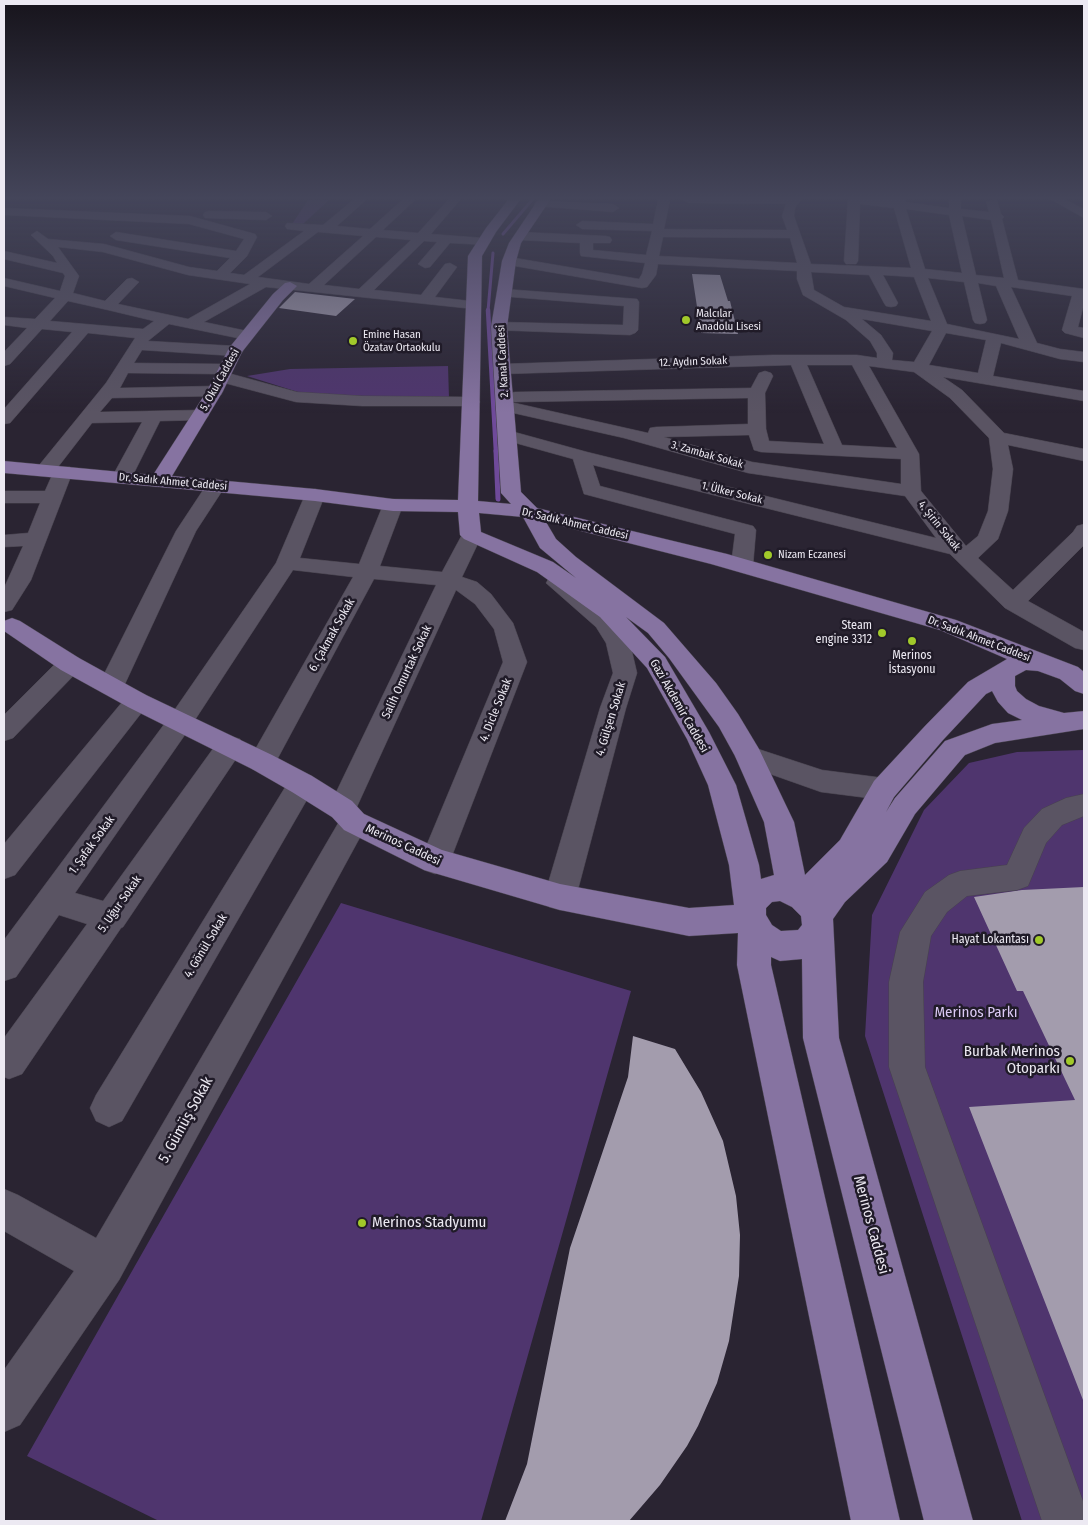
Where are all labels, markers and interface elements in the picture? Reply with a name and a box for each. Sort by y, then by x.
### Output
place label: Malcılar Anadolu Lisesi [696,307,761,333]
marker: Malcılar Anadolu Lisesi [680,314,692,326]
street label: 2. Kanal Caddesi [494,324,512,398]
place label: Emine Hasan Özatav Ortaokulu [363,328,441,354]
marker: Emine Hasan Özatav Ortaokulu [347,335,359,347]
street label: 5. Okul Caddesi [198,347,242,413]
street label: 12. Aydın Sokak [659,354,727,370]
street label: 3. Zambak Sokak [669,438,745,472]
street label: Dr. Sadık Ahmet Caddesi [118,471,228,493]
street label: 1. Ülker Sokak [700,479,764,507]
street label: 4. Şirin Sokak [915,498,963,554]
street label: Dr. Sadık Ahmet Caddesi [521,505,629,543]
place label: Nizam Eczanesi [778,548,846,562]
marker: Nizam Eczanesi [762,549,774,561]
street label: 6. Çakmak Sokak [306,596,358,674]
street label: Dr. Sadık Ahmet Caddesi [926,613,1032,665]
place label: Steam engine 3312 [816,619,872,647]
street label: Salih Omurtak Sokak [379,623,435,721]
marker: Steam engine 3312 [876,627,888,639]
marker: Merinos İstasyonu [906,635,918,647]
place label: Merinos İstasyonu [888,649,936,677]
street label: Gazi Akdemir Caddesi [646,657,712,755]
street label: 4. Dicle Sokak [477,676,515,744]
street label: 4. Gülşen Sokak [593,680,629,758]
street label: 1. Şafak Sokak [66,813,118,877]
street label: Merinos Caddesi [363,821,443,869]
street label: 5. Uğur Sokak [95,873,145,935]
street label: 4. Gönül Sokak [181,911,231,981]
place label: Hayat Lokantası [951,933,1029,947]
marker: Hayat Lokantası [1033,934,1045,946]
park label: Merinos Parkı [934,1004,1018,1022]
place label: Burbak Merinos Otoparkı [964,1043,1060,1078]
marker: Burbak Merinos Otoparkı [1064,1055,1076,1067]
street label: 5. Gümüş Sokak [155,1074,217,1166]
street label: Merinos Caddesi [849,1174,893,1276]
place label: Merinos Stadyumu [372,1214,486,1232]
marker: Merinos Stadyumu [356,1217,368,1229]

